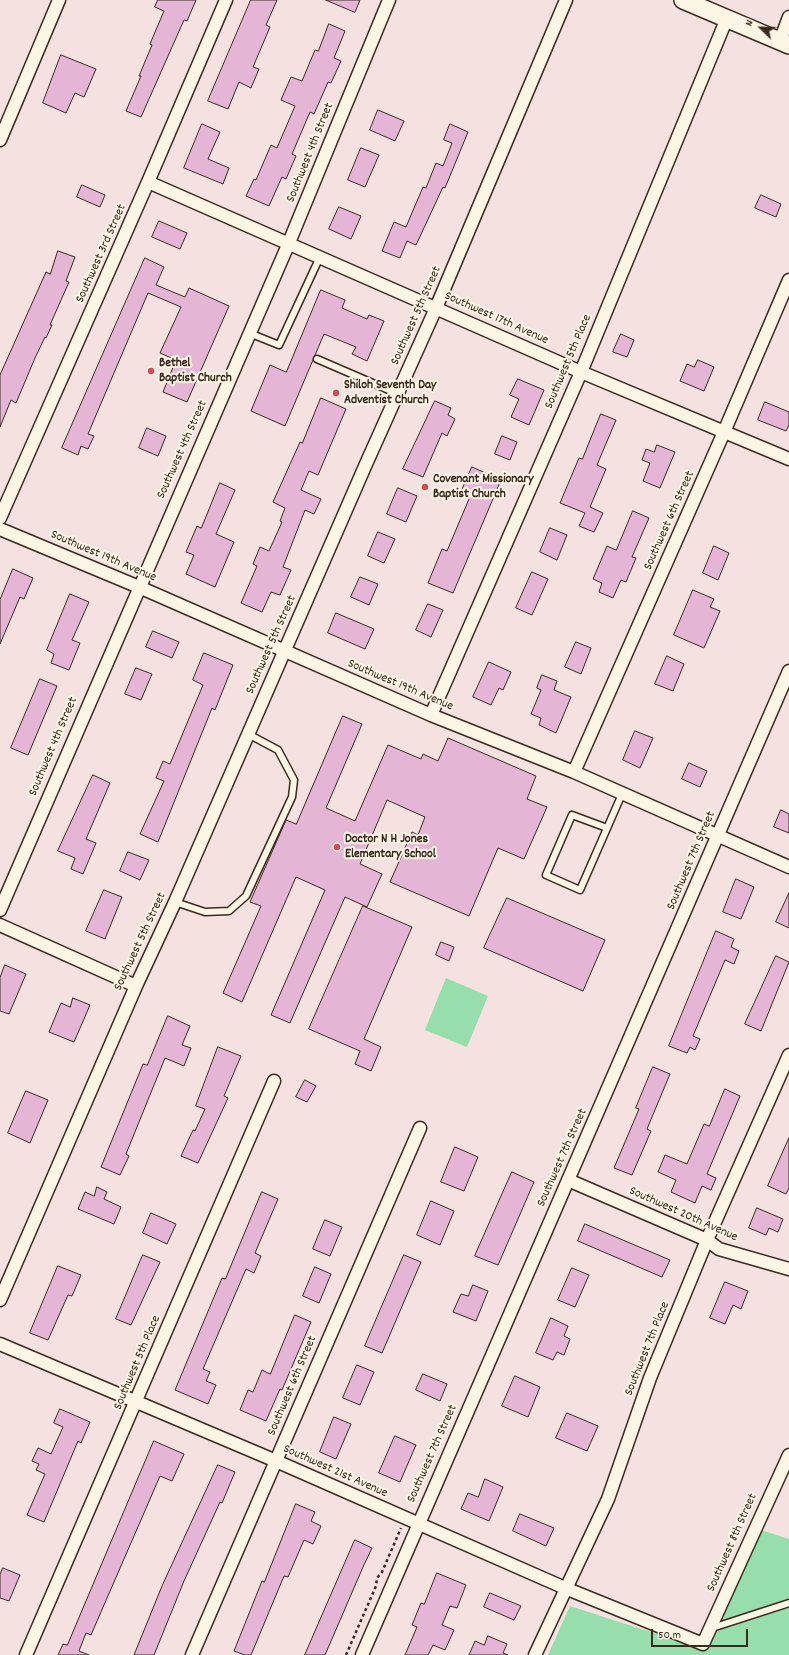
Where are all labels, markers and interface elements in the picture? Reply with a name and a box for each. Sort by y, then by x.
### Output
north arrow [741,8,781,48]
text: N [742,18,758,29]
street label: Southwest 4th Street [284,101,338,205]
street label: Southwest 3rd Street [73,202,131,306]
street label: Southwest 5th Street [388,264,446,368]
street label: Southwest 17th Avenue [442,289,550,349]
street label: Southwest 5th Place [542,312,596,412]
place label: Bethel Baptist Church [159,356,232,387]
marker: Bethel Baptist Church [146,366,156,376]
place label: Shiloh Seventh Day Adventist Church [344,378,436,409]
marker: Shiloh Seventh Day Adventist Church [331,388,341,398]
street label: Southwest 4th Street [154,398,212,502]
street label: Southwest 6th Street [641,469,699,573]
place label: Covenant Missionary Baptist Church [433,472,534,503]
marker: Covenant Missionary Baptist Church [420,482,430,492]
street label: Southwest 19th Avenue [48,528,158,586]
street label: Southwest 5th Street [243,593,301,697]
street label: Southwest 19th Avenue [345,657,455,715]
street label: Southwest 4th Street [26,695,82,799]
street label: Southwest 7th Street [664,809,720,913]
place label: Doctor N H Jones Elementary School [345,832,436,863]
marker: Doctor N H Jones Elementary School [332,842,342,852]
street label: Southwest 5th Street [111,890,171,994]
street label: Southwest 7th Street [534,1107,592,1209]
street label: Southwest 20th Avenue [626,1184,740,1246]
street label: Southwest 7th Place [622,1300,674,1398]
street label: Southwest 5th Place [111,1313,165,1413]
street label: Southwest 6th Street [265,1334,321,1438]
street label: Southwest 7th Street [404,1403,462,1505]
street label: Southwest 21st Avenue [280,1442,390,1502]
street label: Southwest 8th Street [704,1492,762,1594]
scale bar [653,1621,750,1647]
text: 50 m [658,1627,681,1644]

